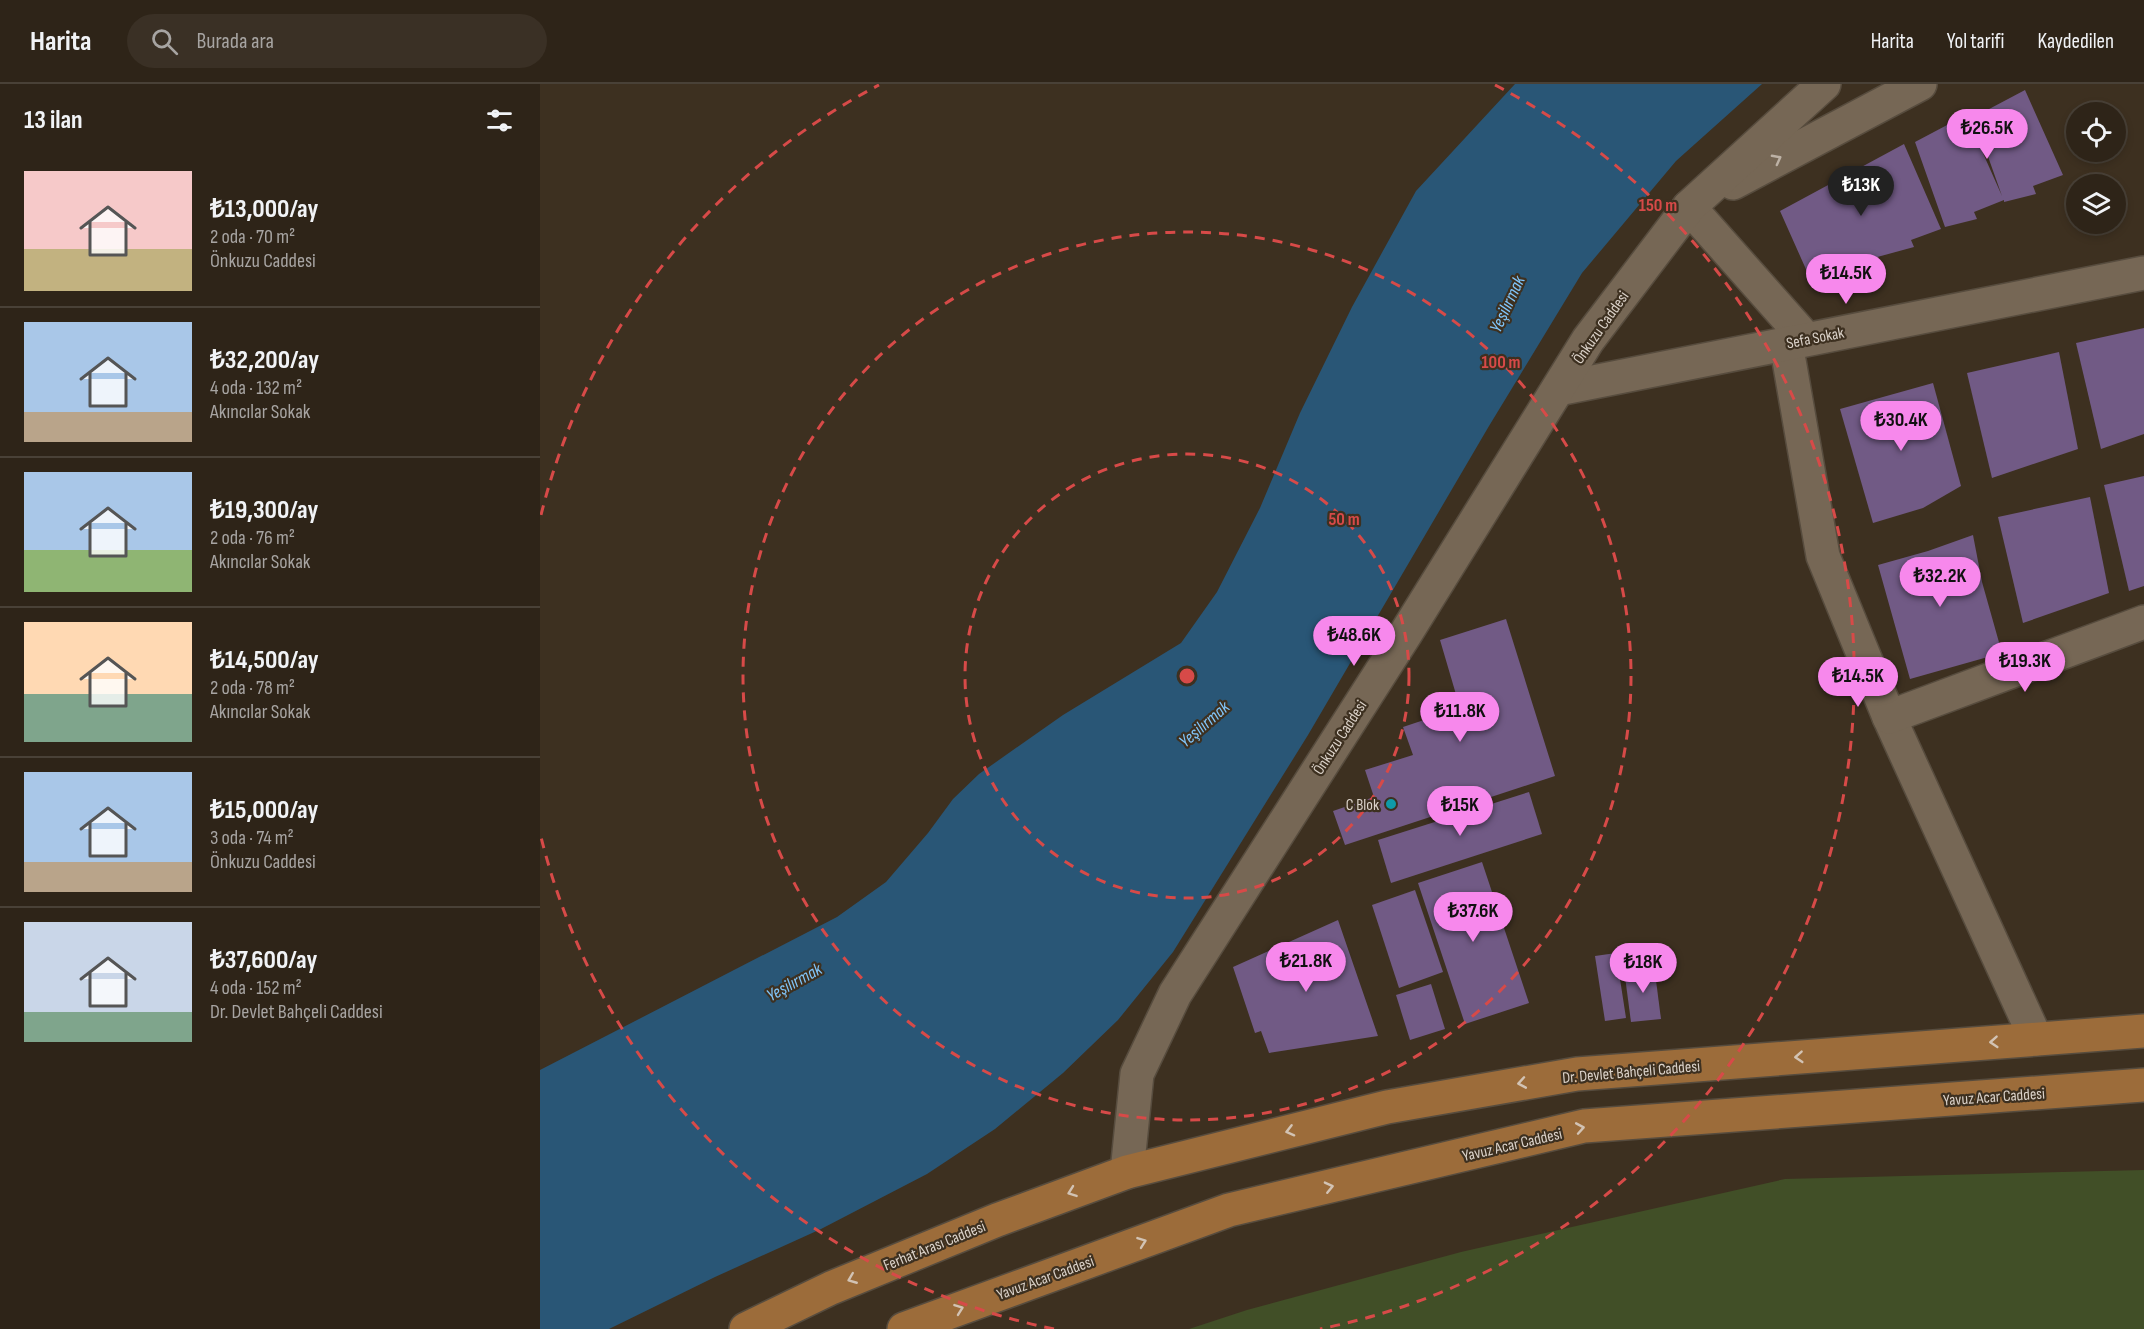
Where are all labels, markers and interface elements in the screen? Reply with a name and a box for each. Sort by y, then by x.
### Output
search box [127,14,547,68]
text: Harita [30,25,91,58]
icon: search [148,25,181,58]
text: Burada ara [196,28,274,55]
text: Harita [1871,29,1914,54]
text: Yol tarifi [1947,29,2005,54]
text: Kaydedilen [2038,29,2114,54]
map controls [2066,102,2126,234]
button: locate [2066,102,2126,162]
icon: filters [483,104,516,137]
text: 13 ilan [24,105,83,136]
pin: ₺26.5K [1938,109,2036,160]
text: ₺26.5K [1961,116,2013,140]
one-way arrow [1771,155,1782,166]
pin: ₺13K [1825,166,1897,217]
text: ₺13K [1842,173,1880,197]
button: layers [2066,174,2126,234]
text: ₺13,000/ay [210,194,318,225]
icon: home [72,195,144,267]
text: 150 m [1639,195,1677,216]
text: 2 oda · 70 m² [210,225,295,249]
text: Önkuzu Caddesi [210,249,316,273]
pin: ₺14.5K [1797,254,1895,305]
text: ₺14.5K [1820,261,1872,285]
water label: Yeşilırmak [1485,271,1530,336]
street label: Önkuzu Caddesi [1569,288,1633,368]
street label: Sefa Sokak [1785,324,1846,353]
text: ₺32,200/ay [210,345,319,376]
icon: home [72,346,144,418]
text: 100 m [1482,352,1521,373]
text: 4 oda · 132 m² [210,376,302,400]
text: Akıncılar Sokak [210,400,311,424]
pin: ₺30.4K [1852,401,1950,452]
text: ₺30.4K [1874,408,1928,432]
text: ₺19,300/ay [210,495,318,526]
icon: home [72,496,144,568]
text: 50 m [1328,509,1360,530]
text: 2 oda · 76 m² [210,526,295,550]
text: Akıncılar Sokak [210,550,311,574]
pin: ₺32.2K [1891,557,1989,608]
text: ₺32.2K [1914,564,1966,588]
pin: ₺48.6K [1305,616,1403,667]
text: ₺48.6K [1327,623,1381,647]
pin: ₺19.3K [1976,642,2074,693]
text: ₺14,500/ay [210,645,319,676]
icon: home [72,646,144,718]
text: ₺19.3K [1999,649,2051,673]
pin: ₺14.5K [1809,657,1907,708]
text: ₺14.5K [1832,664,1884,688]
centre of rings [1177,666,1197,686]
text: 2 oda · 78 m² [210,676,295,700]
pin: ₺11.8K [1411,692,1509,743]
water label: Yeşilırmak [1175,696,1235,752]
street label: Önkuzu Caddesi [1309,697,1371,778]
text: ₺11.8K [1434,699,1486,723]
text: Akıncılar Sokak [210,700,311,724]
pin: ₺15K [1424,786,1496,837]
text: ₺15K [1441,793,1479,817]
text: ₺15,000/ay [210,795,318,826]
icon: home [72,796,144,868]
place label: C Blok [1346,796,1379,815]
marker: C Blok [1384,797,1398,811]
text: 3 oda · 74 m² [210,826,294,850]
text: Önkuzu Caddesi [210,850,316,874]
pin: ₺37.6K [1424,892,1522,943]
text: ₺37.6K [1448,899,1498,923]
pin: ₺21.8K [1257,942,1355,993]
pin: ₺18K [1607,943,1679,994]
text: ₺37,600/ay [210,945,317,976]
icon: home [72,946,144,1018]
text: ₺21.8K [1280,949,1332,973]
text: ₺18K [1624,950,1662,974]
water label: Yeşilırmak [763,958,827,1006]
text: 4 oda · 152 m² [210,976,302,1000]
text: Dr. Devlet Bahçeli Caddesi [210,1000,383,1024]
one-way arrow [1989,1036,1998,1049]
one-way arrow [1795,1050,1804,1063]
street label: Dr. Devlet Bahçeli Caddesi [1561,1057,1701,1088]
one-way arrow [1517,1076,1527,1089]
street label: Yavuz Acar Caddesi [1943,1084,2046,1111]
one-way arrow [1575,1122,1585,1135]
one-way arrow [1285,1124,1295,1137]
street label: Yavuz Acar Caddesi [1461,1125,1564,1166]
one-way arrow [1324,1181,1334,1194]
one-way arrow [1067,1185,1078,1197]
street label: Ferhat Arası Caddesi [881,1217,988,1275]
one-way arrow [1137,1236,1147,1249]
street label: Yavuz Acar Caddesi [994,1252,1097,1305]
one-way arrow [847,1272,858,1284]
one-way arrow [953,1304,964,1316]

